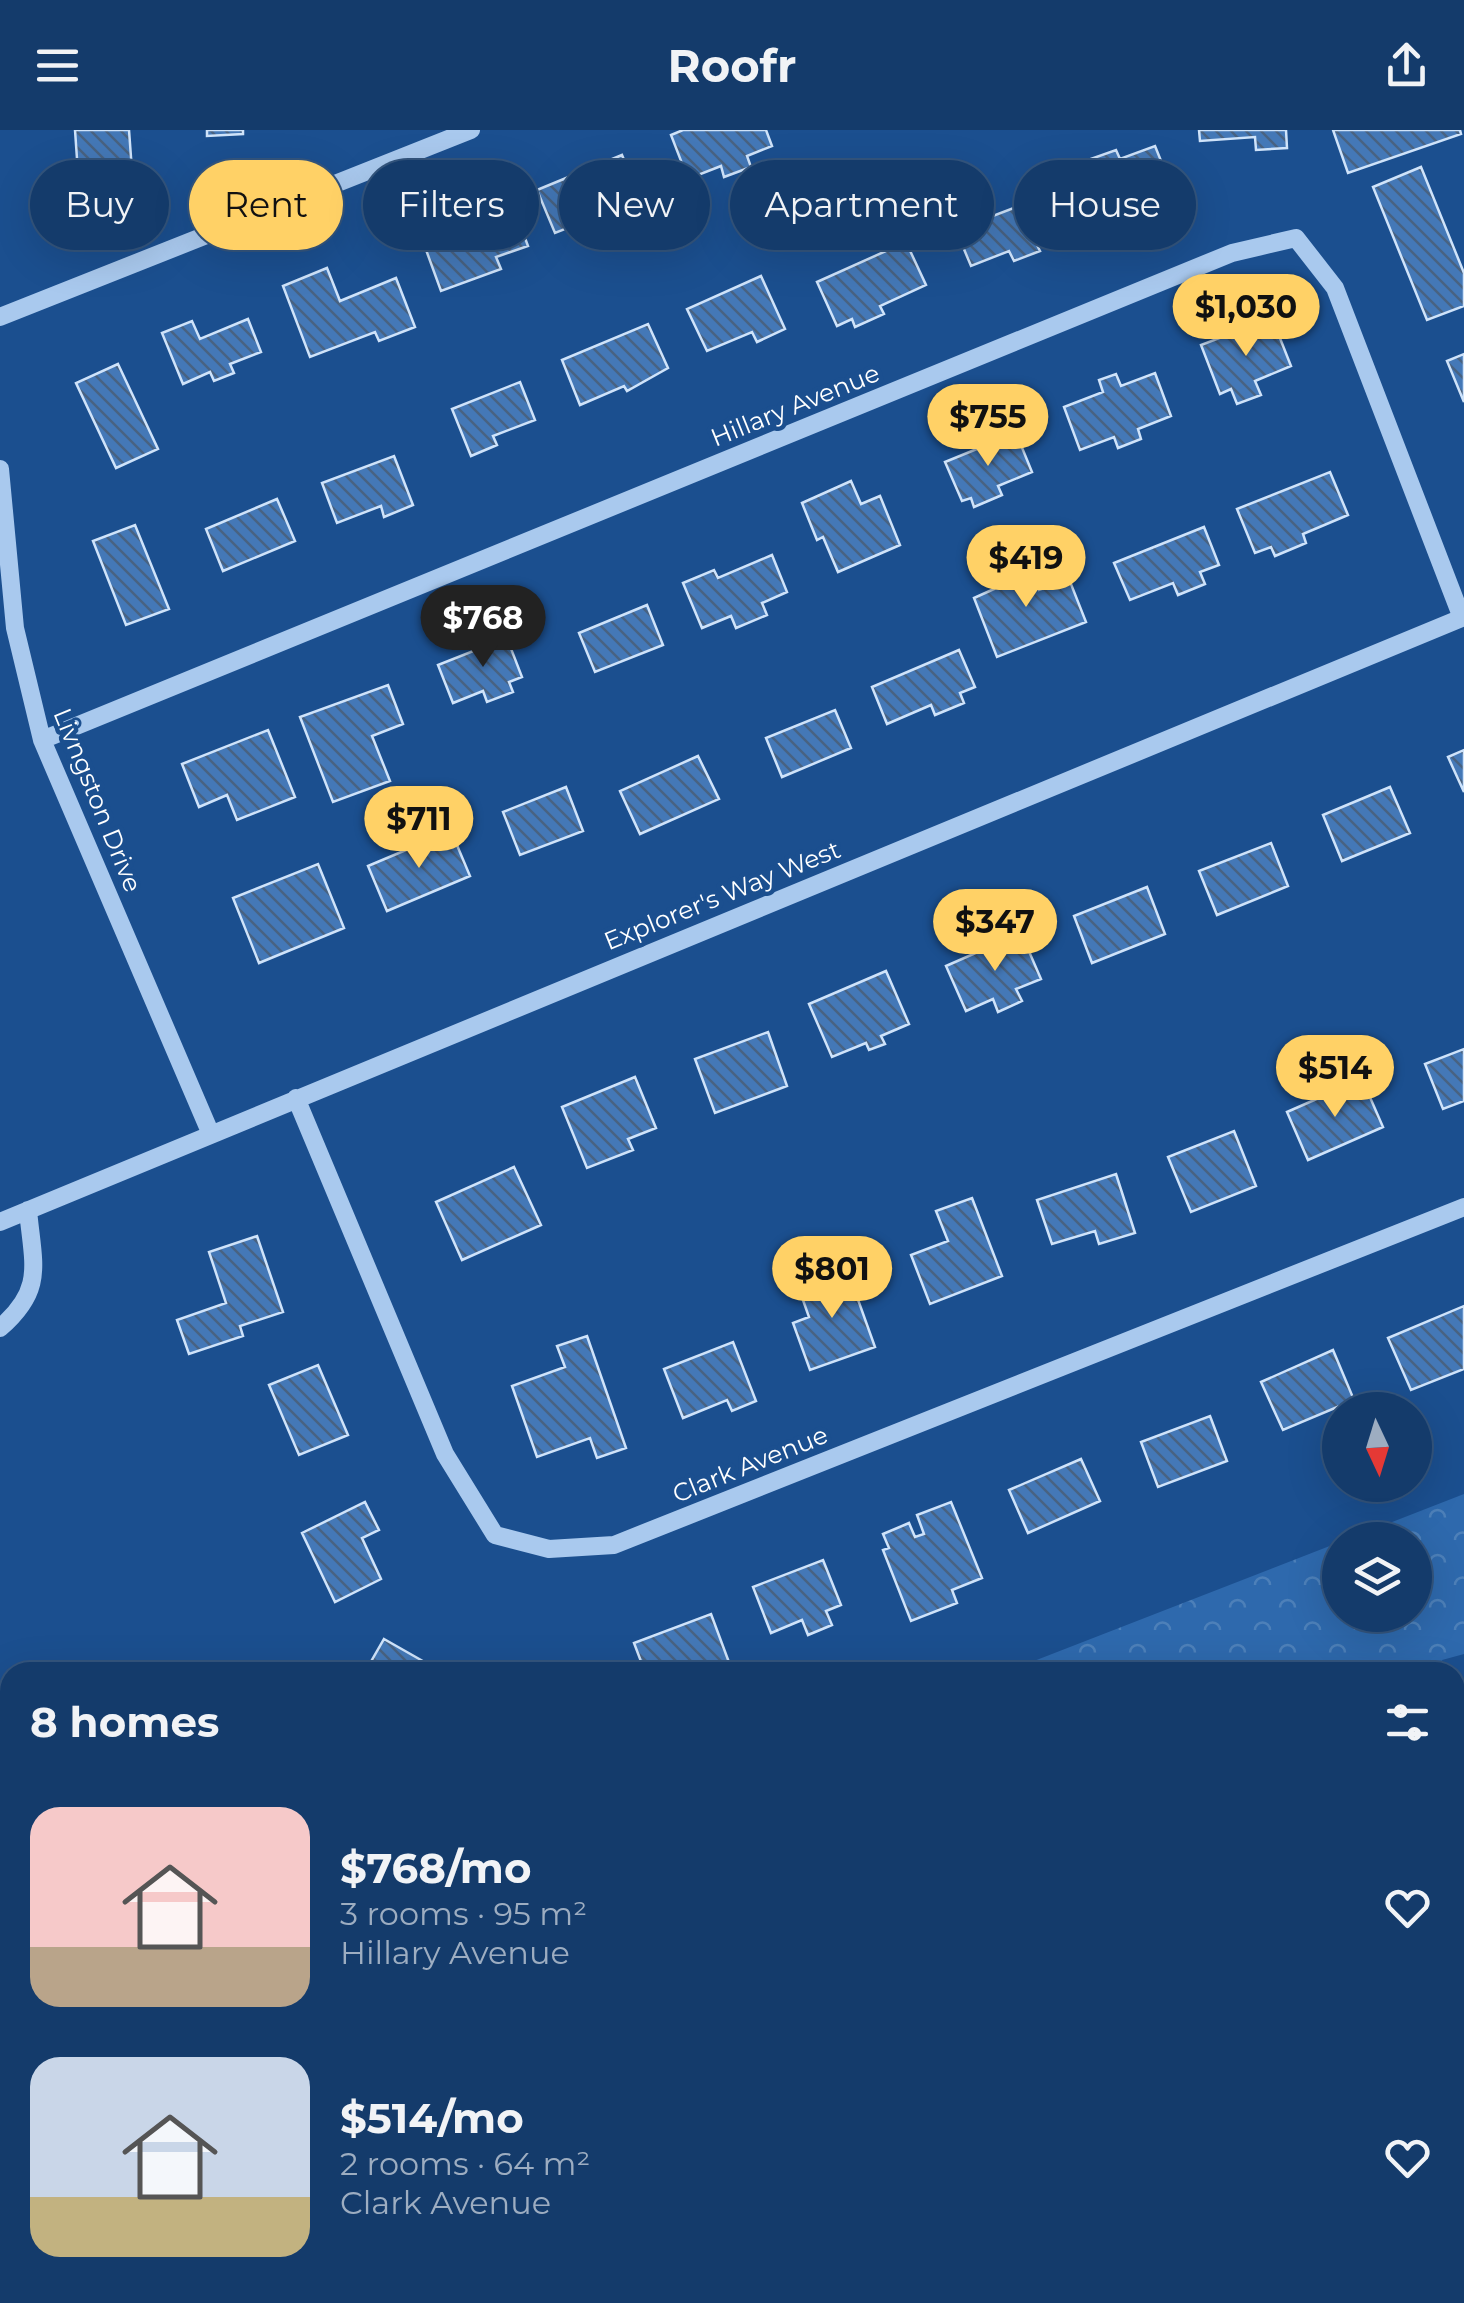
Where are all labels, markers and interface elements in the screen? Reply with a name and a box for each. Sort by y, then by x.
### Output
icon: menu [30,38,85,93]
text: Roofr [668,38,796,93]
icon: share [1379,38,1434,93]
chip: Buy [30,160,169,250]
chip: Rent [189,160,343,250]
chip: Filters [363,160,539,250]
chip: New [559,160,710,250]
chip: Apartment [730,160,994,250]
chip: House [1014,160,1196,250]
pin: $1,030 [1165,274,1327,359]
text: $1,030 [1195,287,1297,326]
street label: Hillary Avenue [706,357,884,453]
pin: $755 [929,384,1047,469]
text: $755 [949,397,1027,436]
pin: $419 [967,525,1085,610]
text: $419 [989,538,1063,577]
pin: $768 [424,585,542,670]
text: $768 [443,598,523,637]
street label: Livngston Drive [47,704,149,896]
pin: $711 [360,786,478,871]
text: $711 [386,799,452,838]
street label: Explorer's Way West [599,834,845,956]
pin: $347 [936,889,1054,974]
text: $347 [955,902,1035,941]
pin: $514 [1276,1035,1394,1120]
text: $514 [1298,1048,1372,1087]
pin: $801 [773,1236,891,1321]
text: $801 [794,1249,870,1288]
north arrow [1322,1392,1432,1502]
map controls [1322,1392,1432,1632]
street label: Clark Avenue [668,1419,832,1509]
button: layers [1322,1522,1432,1632]
icon: filters [1380,1695,1435,1750]
text: 8 homes [30,1696,219,1748]
text: $768/mo [340,1842,532,1894]
icon: home [110,1847,230,1967]
icon: heart [1380,1880,1435,1935]
text: 3 rooms · 95 m² [340,1894,587,1933]
text: Hillary Avenue [340,1933,570,1972]
text: $514/mo [340,2092,524,2144]
icon: home [110,2097,230,2217]
icon: heart [1380,2130,1435,2185]
text: 2 rooms · 64 m² [340,2144,590,2183]
text: Clark Avenue [340,2183,551,2222]

